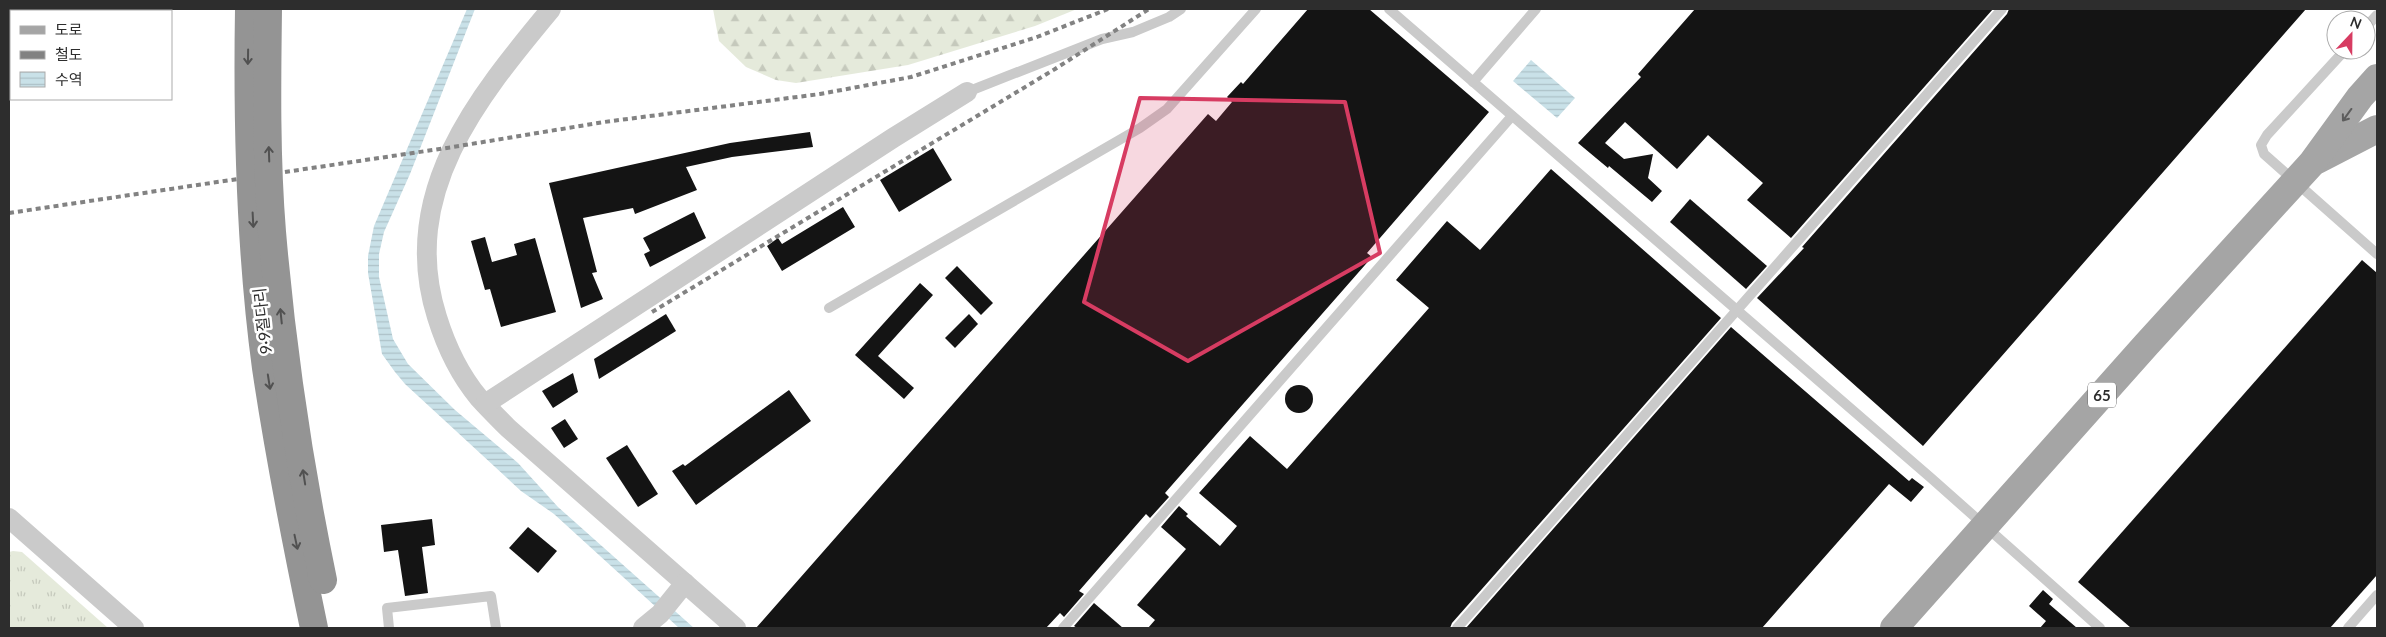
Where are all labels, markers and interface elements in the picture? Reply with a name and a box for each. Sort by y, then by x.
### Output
legend [10,10,172,100]
north arrow [2326,10,2376,60]
text: N [2348,13,2364,32]
text: 도로 [55,20,83,38]
text: 철도 [55,45,83,63]
one-way arrow [243,49,253,65]
text: 수역 [55,70,83,88]
one-way arrow [2341,108,2352,121]
one-way arrow [265,147,274,163]
one-way arrow [248,212,257,228]
street label: 9·9절다리 [249,287,275,355]
one-way arrow [276,309,286,325]
one-way arrow [264,373,274,389]
road number: 65 [2088,382,2116,408]
one-way arrow [298,470,308,486]
one-way arrow [291,533,301,549]

